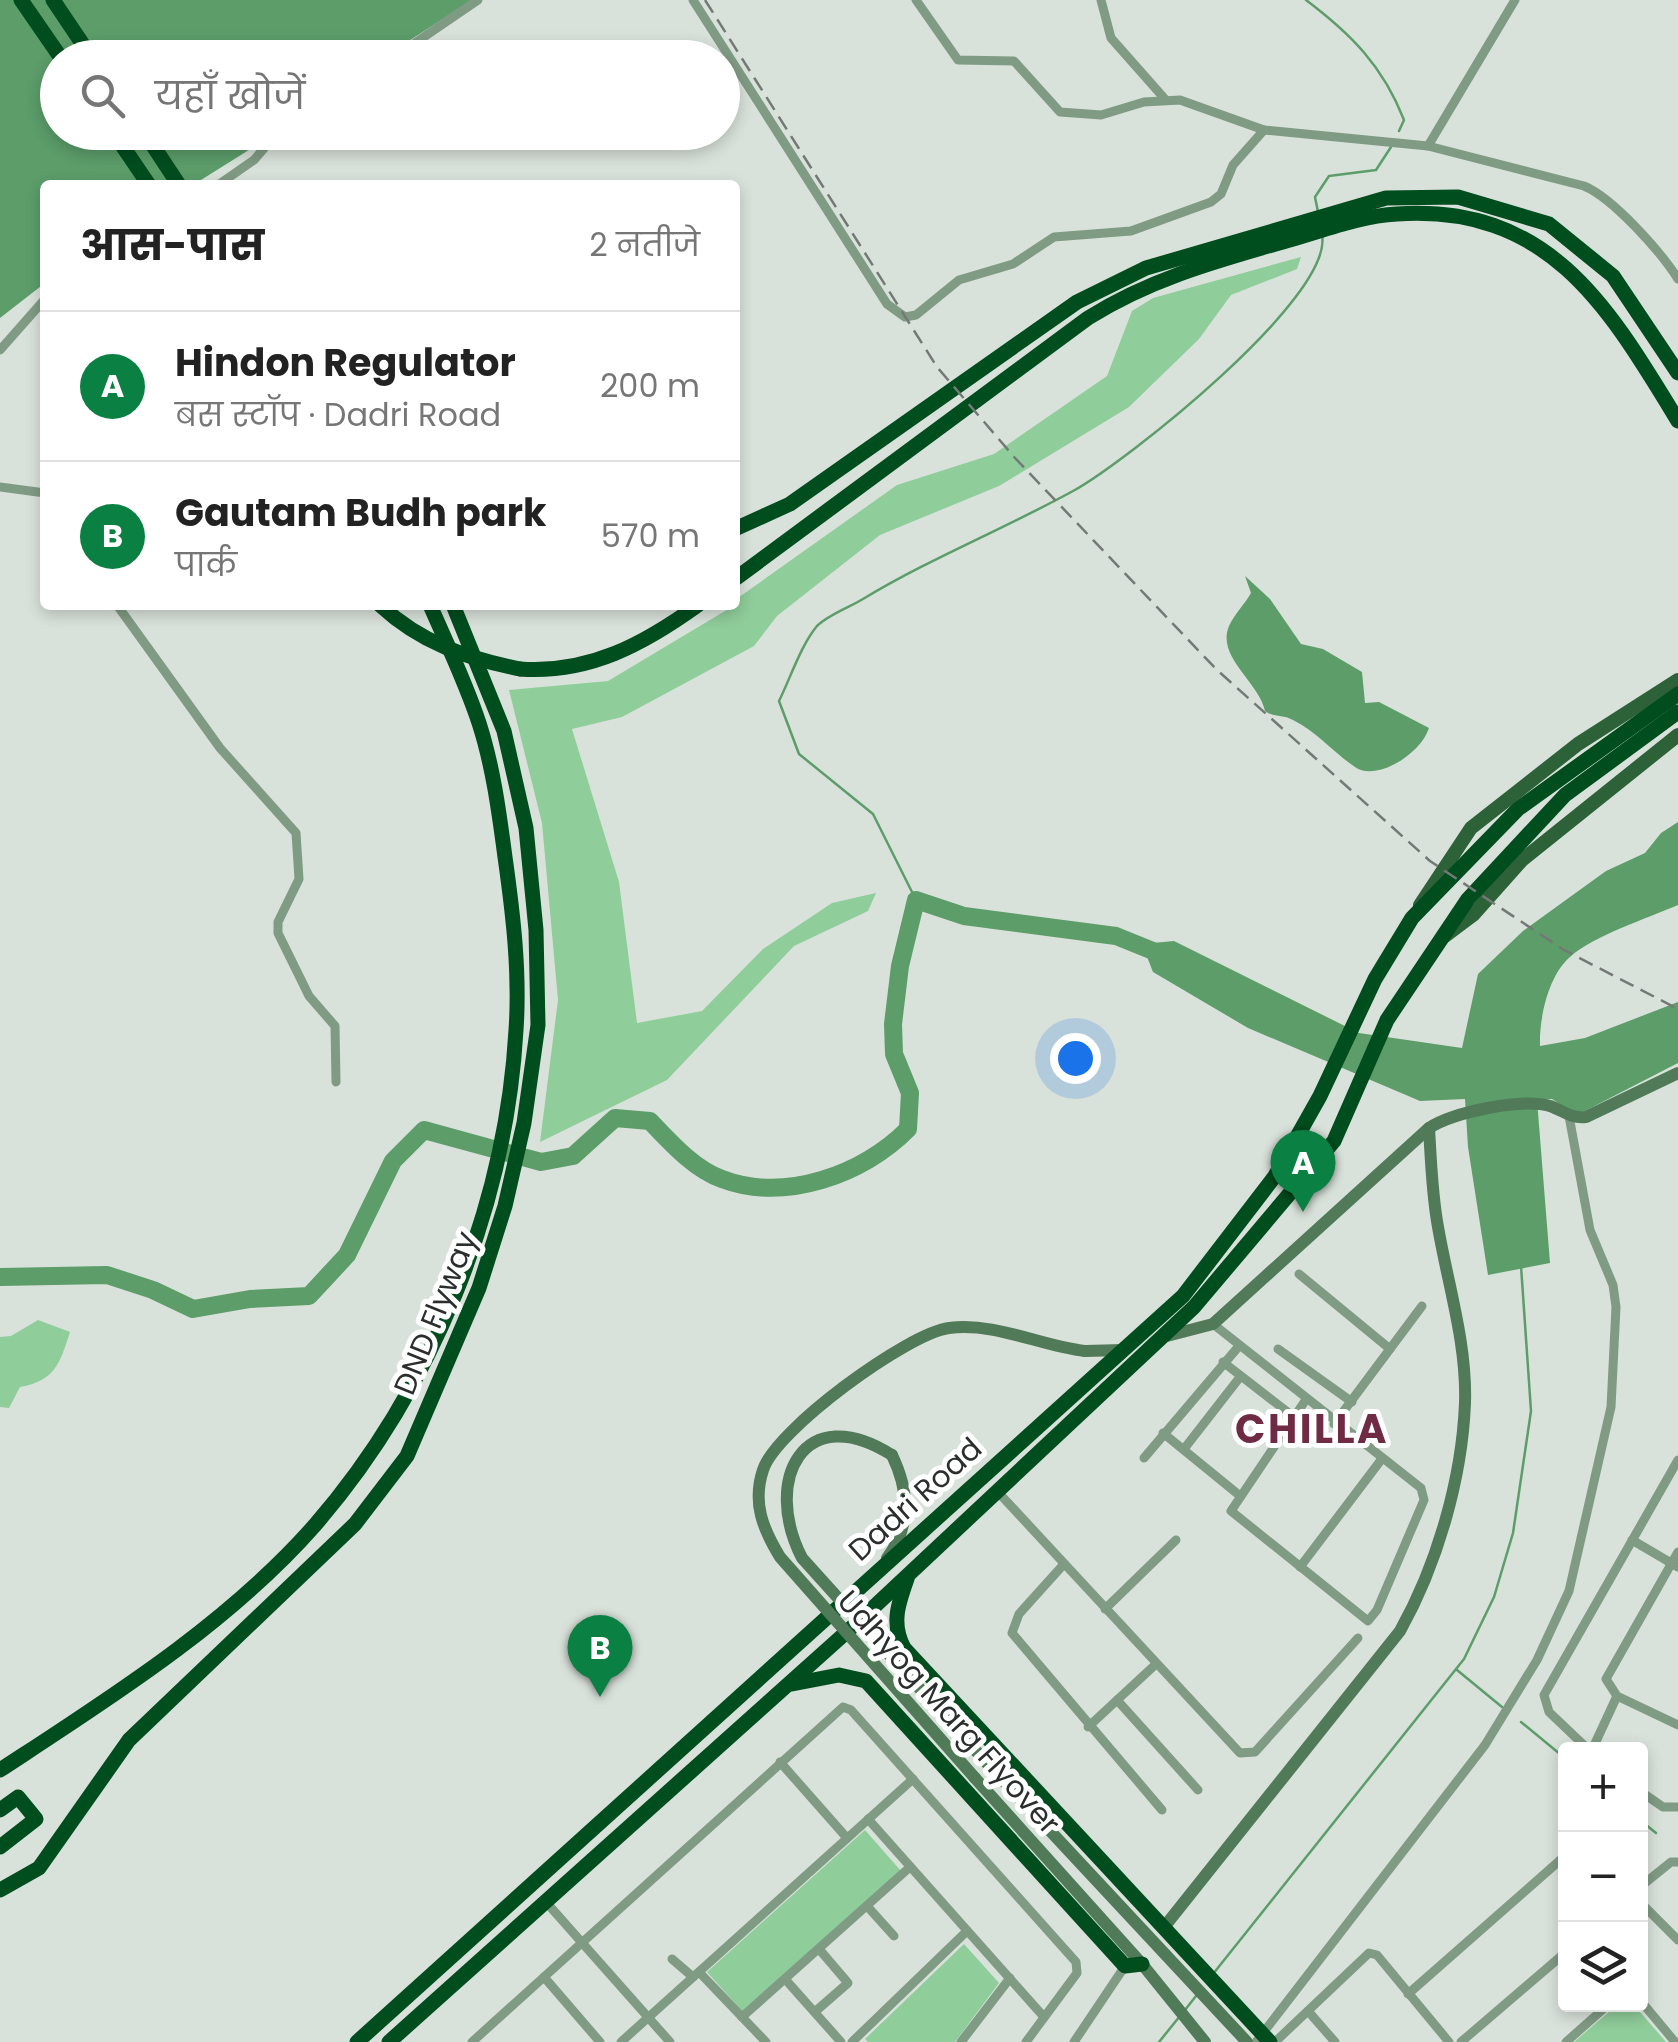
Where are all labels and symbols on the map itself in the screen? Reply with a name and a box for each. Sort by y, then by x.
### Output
your location [1050,1033,1101,1084]
pin: A [1270,1130,1336,1212]
street label: DND Flyway [383,1225,487,1401]
district label: CHILLA [1235,1401,1389,1457]
street label: Dadri Road [839,1427,991,1571]
street label: Udhyog Marg Flyover [828,1581,1070,1843]
pin: B [568,1614,632,1697]

